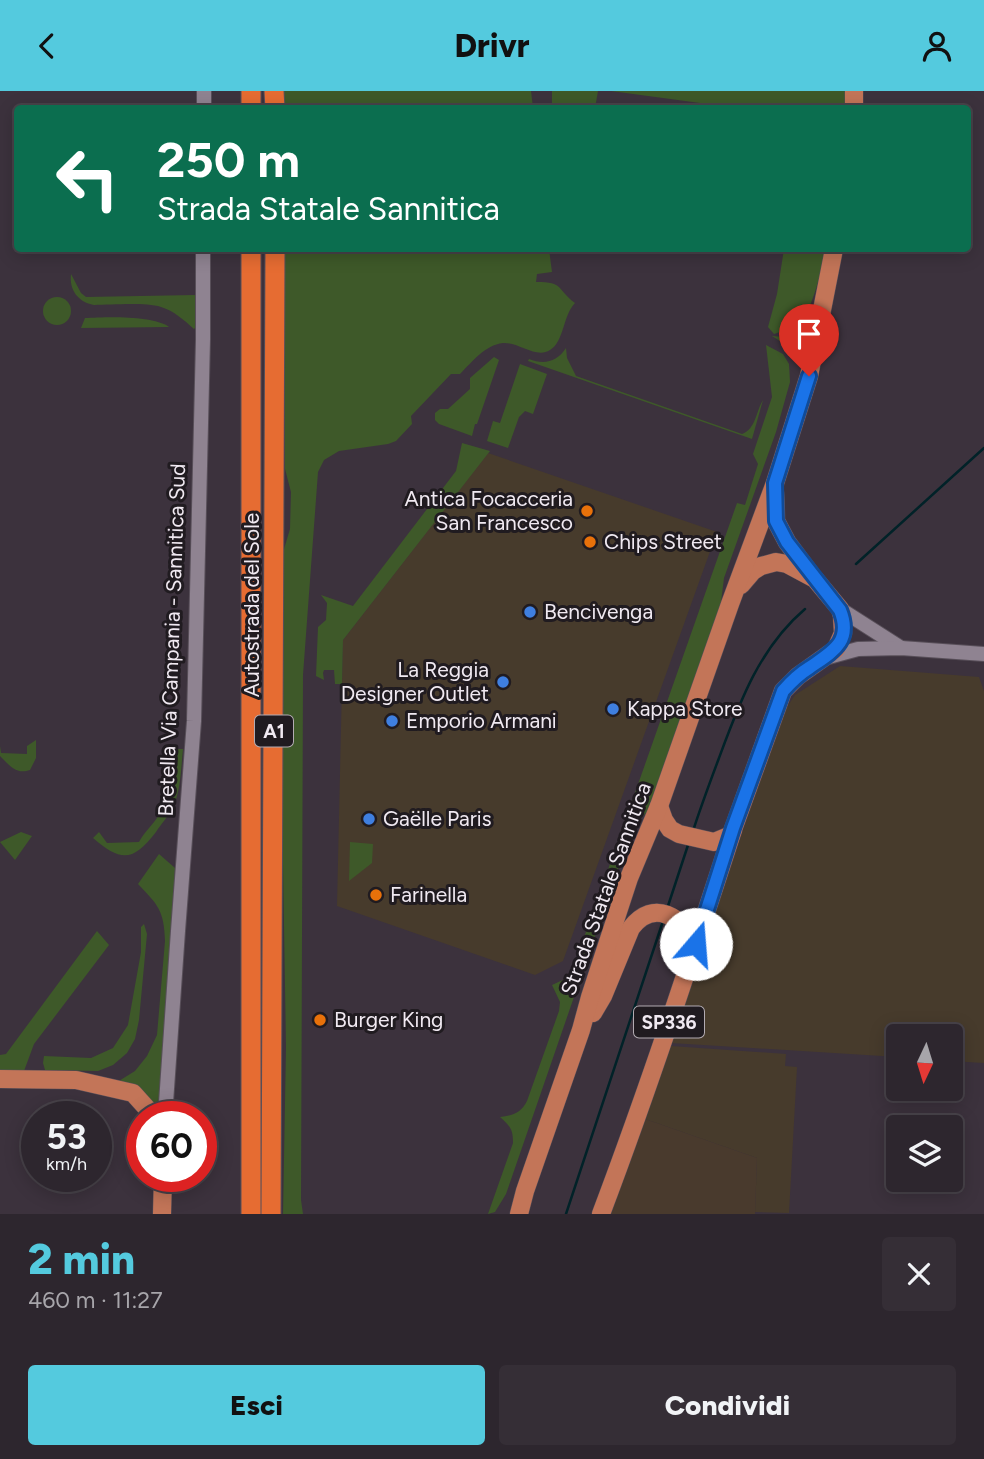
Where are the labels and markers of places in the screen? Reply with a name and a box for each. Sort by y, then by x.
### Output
pin [779,304,839,376]
place label: Antica Focacceria San Francesco [405,486,573,535]
marker: Antica Focacceria San Francesco [579,503,595,519]
place label: Chips Street [604,529,722,554]
marker: Chips Street [582,534,598,550]
place label: Bencivenga [544,599,653,624]
marker: Bencivenga [522,604,538,620]
place label: La Reggia Designer Outlet [341,657,489,706]
marker: La Reggia Designer Outlet [495,674,511,690]
place label: Kappa Store [627,696,743,721]
marker: Kappa Store [605,701,621,717]
place label: Emporio Armani [406,708,557,733]
marker: Emporio Armani [384,713,400,729]
place label: Gaëlle Paris [383,806,491,831]
marker: Gaëlle Paris [361,811,377,827]
place label: Farinella [390,882,467,907]
marker: Farinella [368,887,384,903]
place label: Burger King [334,1007,443,1032]
marker: Burger King [312,1012,328,1028]

